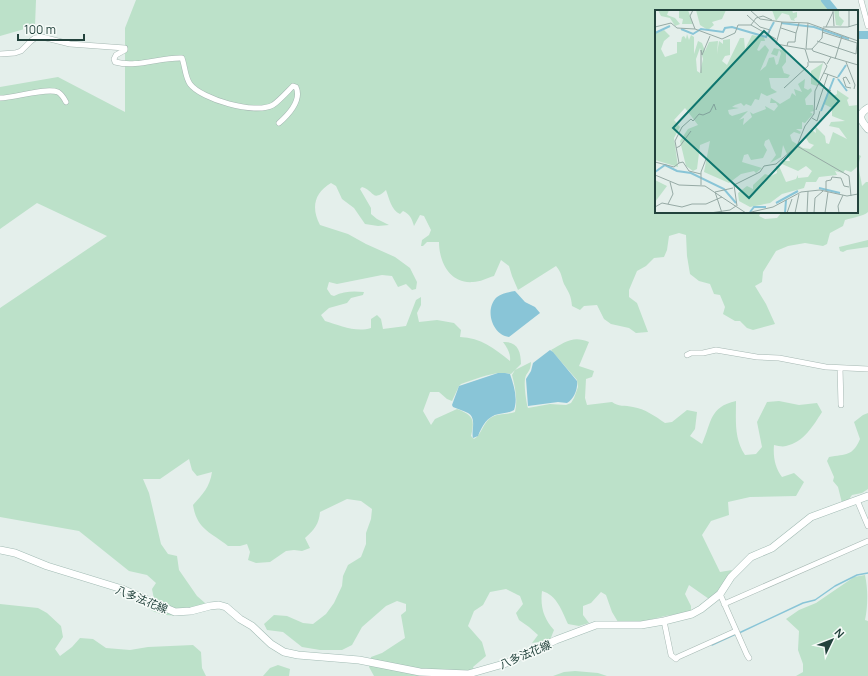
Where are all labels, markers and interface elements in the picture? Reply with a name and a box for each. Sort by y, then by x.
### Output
inset map [655,10,858,213]
scale bar [18,16,84,42]
text: 100 m [24,21,56,38]
street label: 八多法花線 [114,582,170,616]
north arrow [812,620,852,660]
text: N [831,625,848,641]
street label: 八多法花線 [497,636,553,672]

